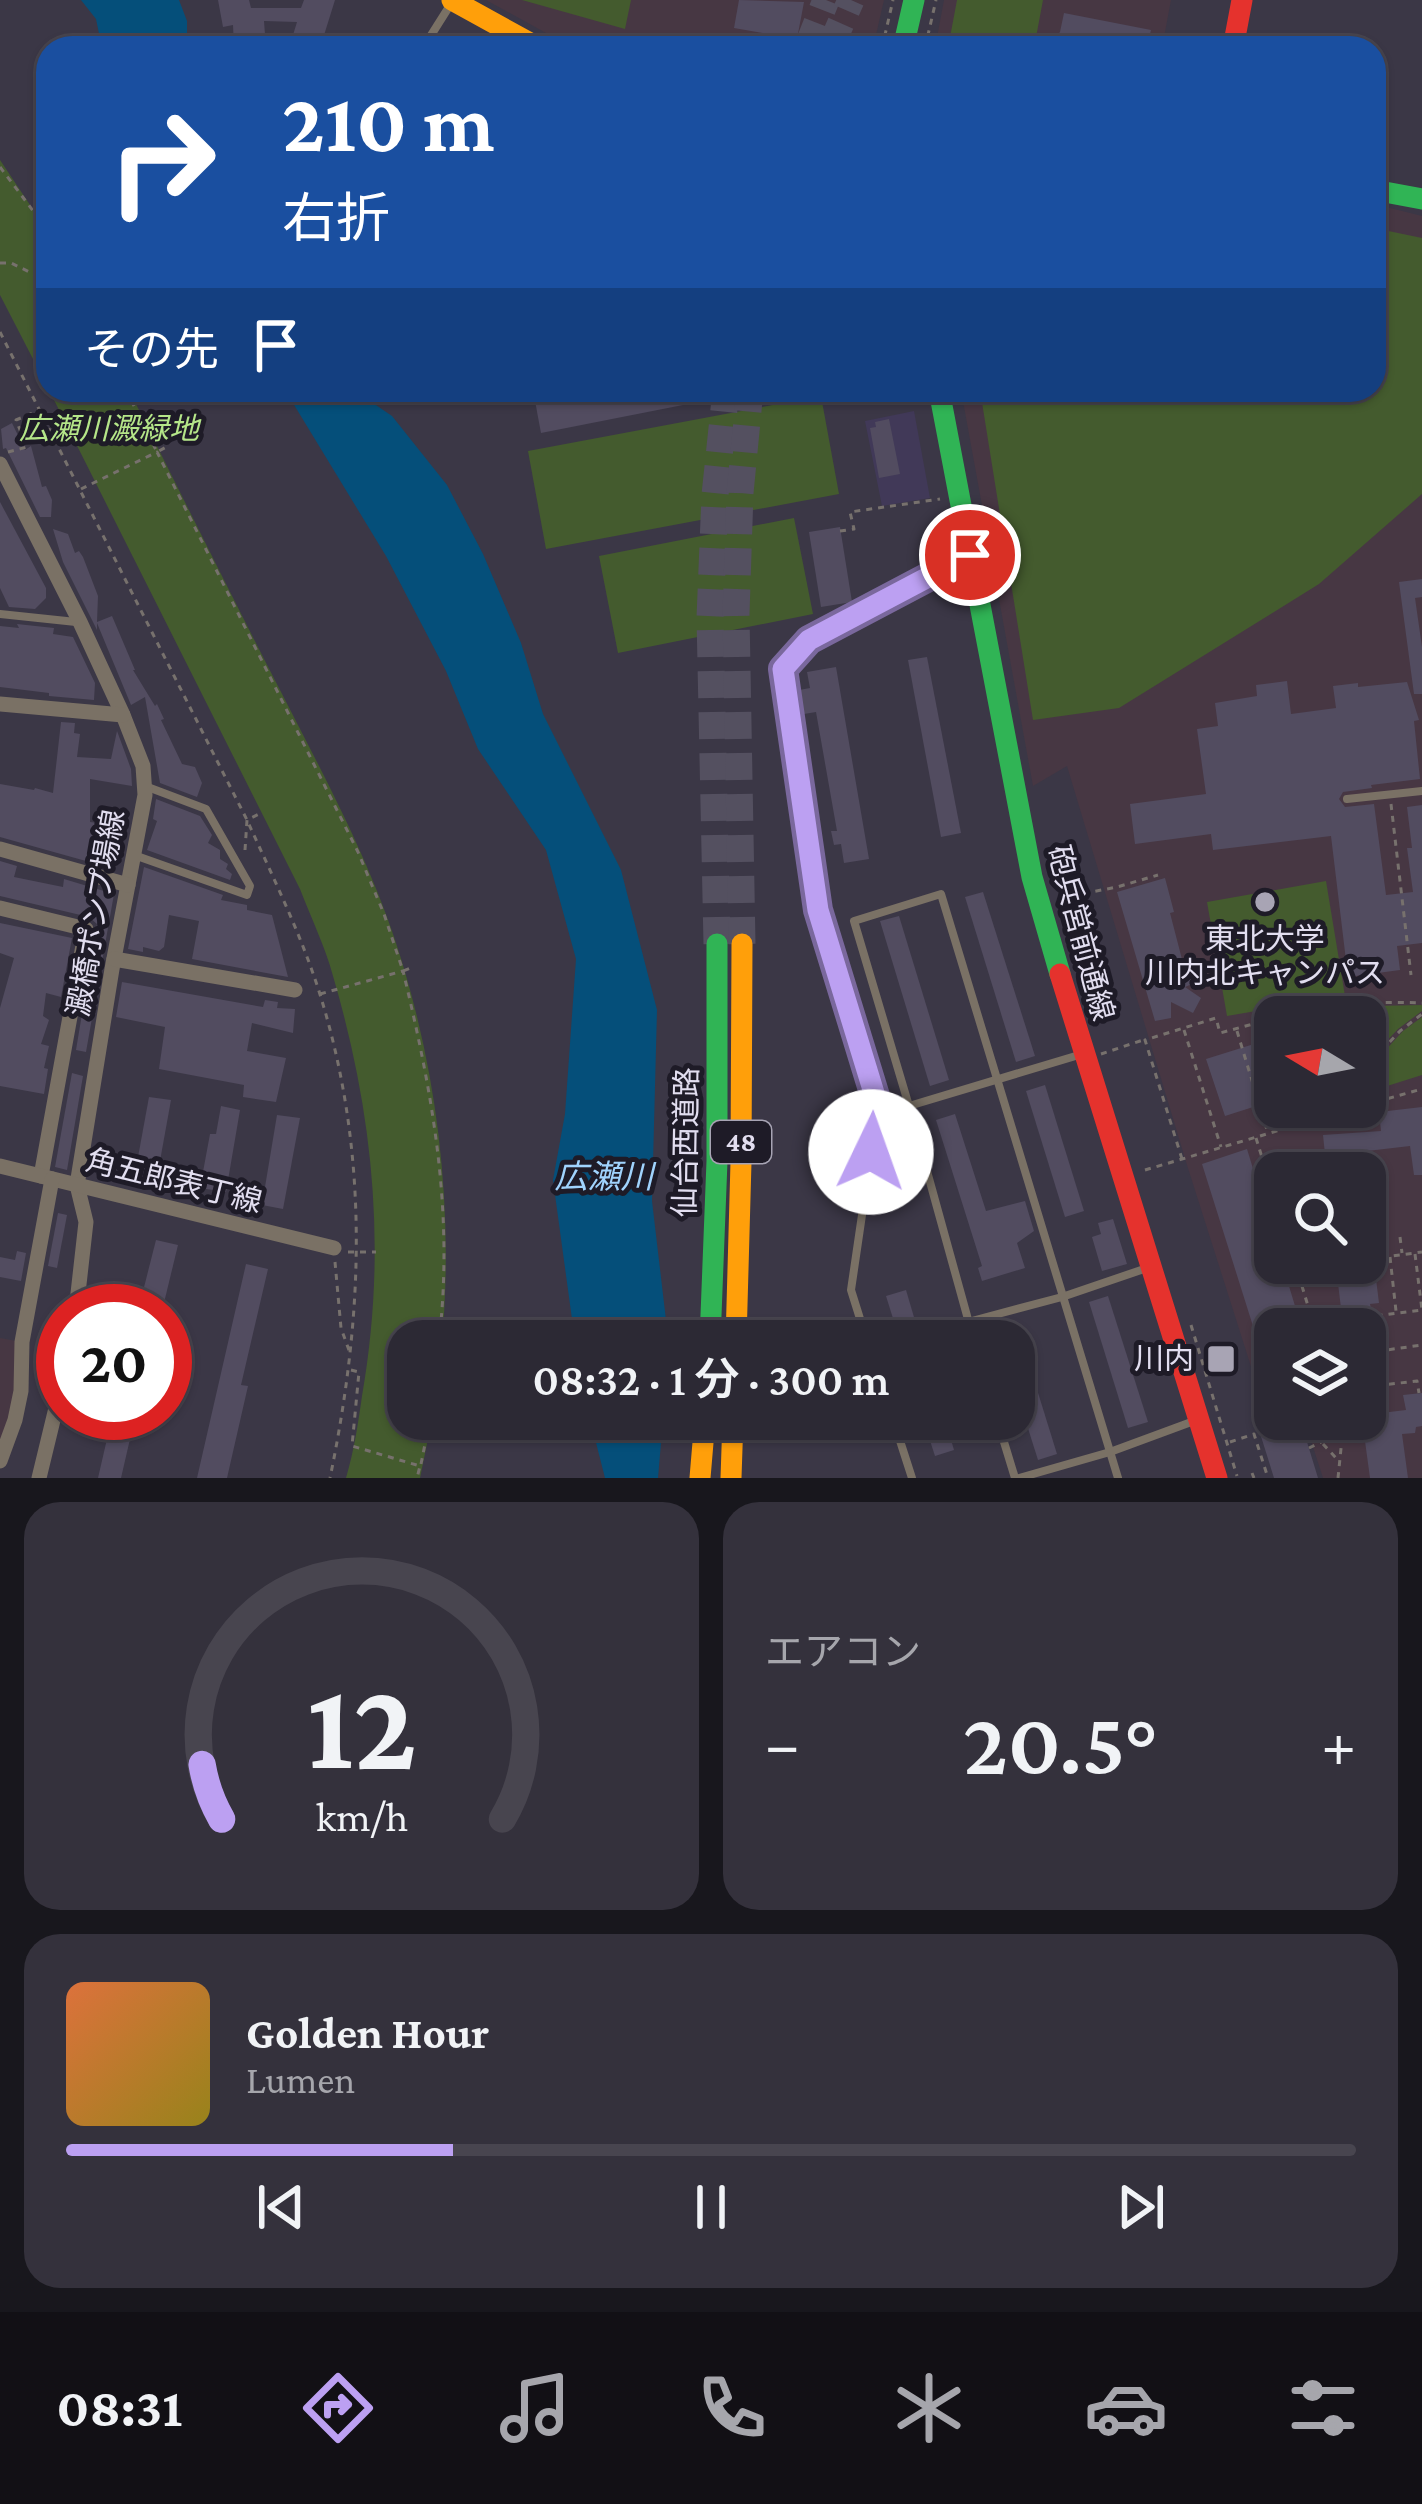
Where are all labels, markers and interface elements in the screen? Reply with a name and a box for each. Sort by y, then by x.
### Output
text: 210 m [282,76,495,169]
icon: right [84,84,240,240]
text: 右折 [282,189,390,249]
icon: arrive [243,312,309,378]
text: その先 [84,325,219,375]
park label: 広瀬川澱緑地 [19,412,202,445]
pin [919,504,1021,606]
icon: arrive [937,522,1003,588]
street label: 澱橋ポンプ場線 [61,807,130,1019]
street label: 砲兵営前通線 [1042,842,1121,1024]
marker: 東北大学 川内北キャンパス [1252,889,1278,915]
place label: 東北大学 川内北キャンパス [1145,922,1385,989]
north arrow [1254,996,1386,1128]
map controls [1254,996,1386,1440]
street label: 仙台西道路 [668,1067,703,1217]
position arrow [808,1089,934,1215]
road number: 48 [711,1121,771,1163]
street label: 角五郎表丁線 [83,1143,265,1218]
button: search [1254,1152,1386,1284]
water label: 広瀬川 [555,1158,657,1195]
speed limit sign: 20 [36,1284,192,1440]
button: layers [1254,1308,1386,1440]
place label: 川内 [1134,1342,1194,1375]
marker: 川内 [1205,1343,1237,1375]
text: 08:32 · 1 分 · 300 m [533,1355,889,1405]
text: エアコン [765,1630,921,1673]
text: 12 [306,1656,417,1795]
text: 20.5° [963,1693,1158,1793]
text: − [765,1707,800,1780]
text: + [1321,1707,1356,1780]
text: km/h [315,1793,408,1840]
text: Golden Hour [246,2008,489,2058]
text: Lumen [246,2058,355,2101]
icon: previous [248,2174,314,2240]
icon: pause [678,2174,744,2240]
icon: next [1108,2174,1174,2240]
icon: directions [296,2366,380,2450]
icon: music [493,2366,577,2450]
icon: phone [690,2366,774,2450]
icon: climate [887,2366,971,2450]
icon: car [1084,2366,1168,2450]
icon: filters [1281,2366,1365,2450]
text: 08:31 [57,2378,182,2438]

